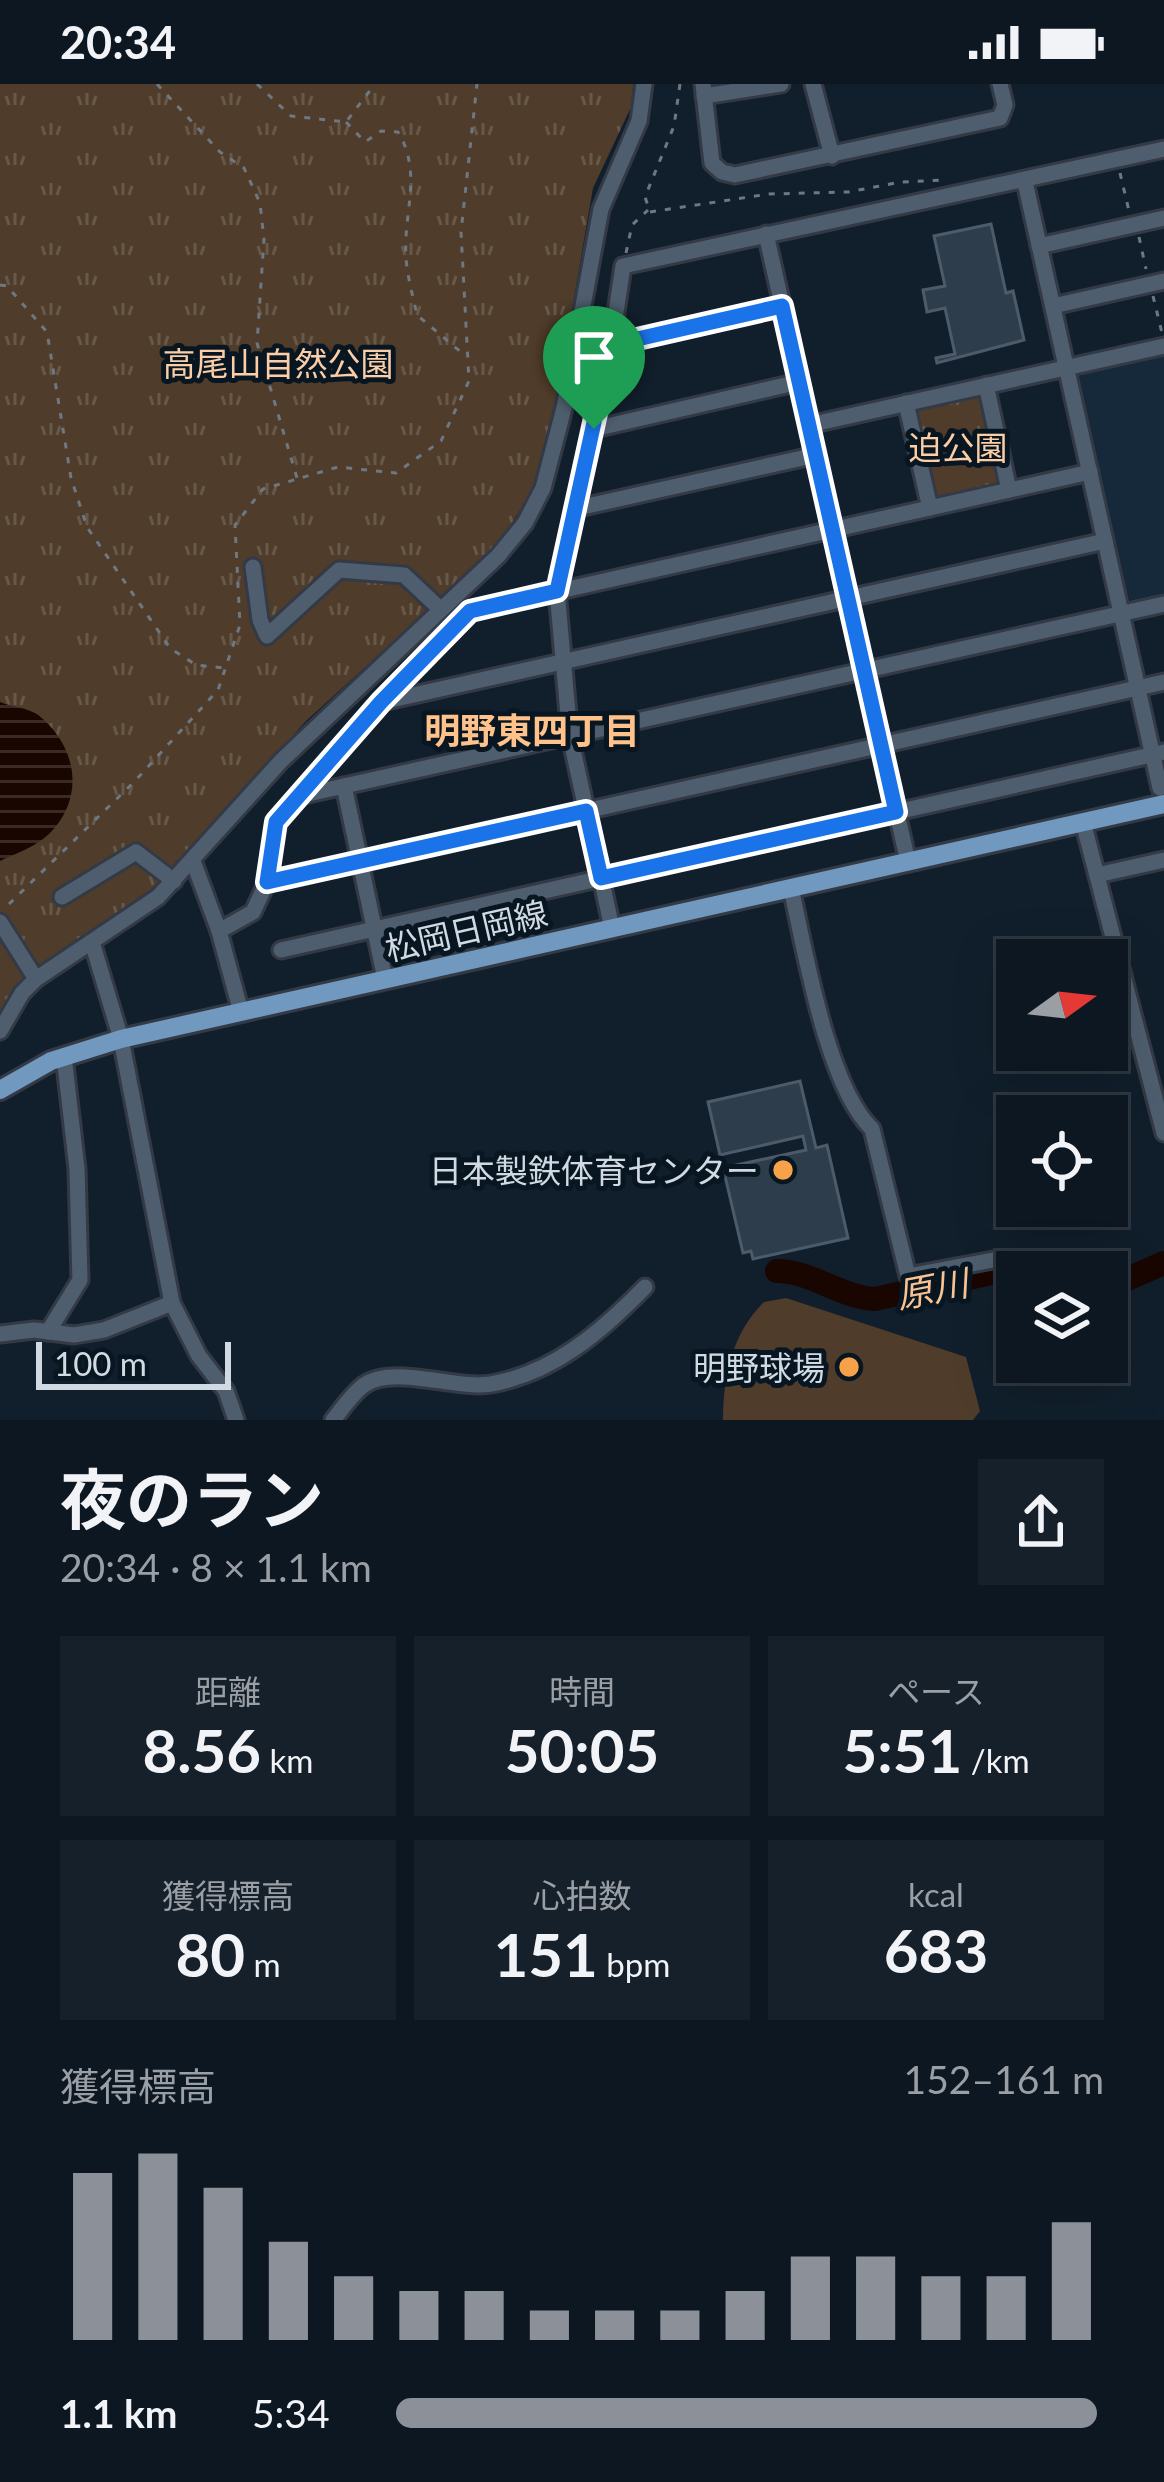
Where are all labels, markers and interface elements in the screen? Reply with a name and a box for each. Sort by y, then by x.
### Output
text: 20:34 [60,15,176,69]
pin [543,306,645,429]
icon: arrive [561,324,627,390]
park label: 高尾山自然公園 [163,343,394,383]
park label: 迫公園 [909,427,1008,467]
district label: 明野東四丁目 [424,708,640,752]
street label: 松岡日岡線 [381,892,551,968]
north arrow [996,939,1128,1071]
map controls [996,939,1128,1383]
button: locate [996,1095,1128,1227]
place label: 日本製鉄体育センター [429,1150,759,1190]
marker: 日本製鉄体育センター [770,1157,796,1183]
button: layers [996,1251,1128,1383]
water label: 原川 [892,1259,975,1316]
scale bar [36,1336,231,1389]
text: 100 m [54,1343,147,1383]
place label: 明野球場 [693,1347,825,1387]
marker: 明野球場 [836,1354,862,1380]
text: 夜のラン [60,1459,324,1538]
button: share [978,1459,1104,1585]
text: 20:34 · 8 × 1.1 km [60,1544,372,1590]
text: 距離 [195,1671,261,1711]
text: 時間 [549,1671,615,1711]
text: ペース [887,1671,985,1711]
text: 8.56 [142,1714,261,1786]
text: 50:05 [505,1714,659,1786]
text: 5:51 [842,1714,962,1786]
text: km [261,1740,314,1780]
text: /km [962,1740,1030,1780]
text: kcal [908,1874,964,1914]
text: 獲得標高 [162,1875,294,1915]
text: 心拍数 [533,1875,632,1915]
text: 683 [884,1914,988,1986]
text: 80 [175,1918,245,1990]
text: 151 [494,1918,598,1990]
text: m [245,1944,281,1984]
text: bpm [598,1944,670,1984]
text: 152–161 m [904,2056,1104,2102]
text: 獲得標高 [60,2063,216,2109]
text: 1.1 km [60,2390,178,2436]
text: 5:34 [252,2390,330,2436]

